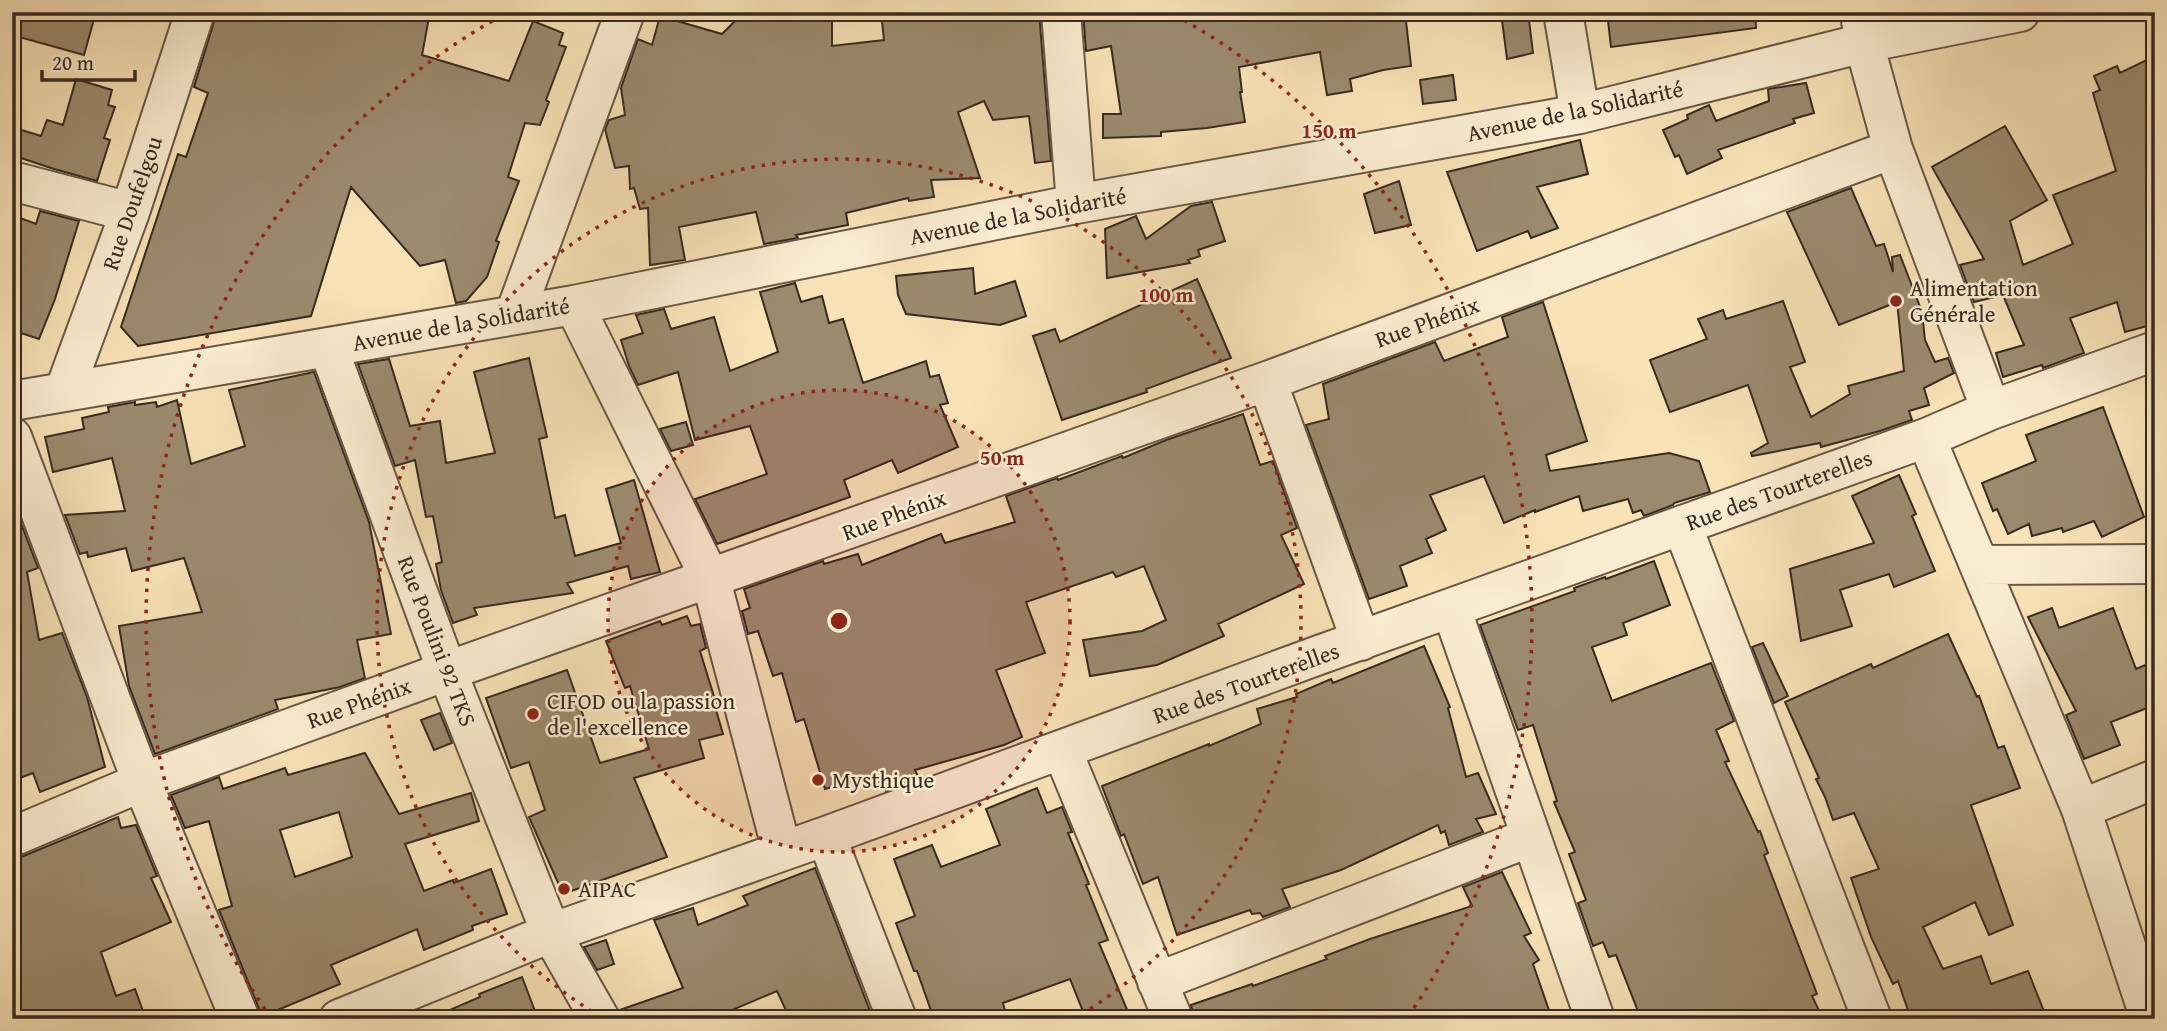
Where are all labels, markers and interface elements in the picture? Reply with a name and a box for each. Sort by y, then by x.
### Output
scale bar [42,38,135,82]
text: 20 m [52,47,94,78]
street label: Avenue de la Solidarité [1464,71,1686,150]
text: 150 m [1301,115,1357,146]
street label: Rue Doufelgou [93,131,170,274]
street label: Avenue de la Solidarité [907,178,1129,253]
place label: Alimentation Générale [1910,271,2038,330]
text: 100 m [1138,279,1194,310]
street label: Rue Phénix [1370,287,1484,356]
street label: Avenue de la Solidarité [350,288,572,359]
marker: Alimentation Générale [1888,293,1904,309]
street label: Rue des Tourterelles [1681,440,1877,539]
text: 50 m [980,442,1024,473]
street label: Rue Phénix [837,480,951,549]
street label: Rue Poulini 92 TKS [390,551,485,731]
centre of rings [827,609,851,633]
street label: Rue des Tourterelles [1148,633,1344,732]
street label: Rue Phénix [302,668,416,737]
place label: CIFOD ou la passion de l'excellence [547,684,735,743]
marker: CIFOD ou la passion de l'excellence [525,706,541,722]
place label: Mysthique [832,763,934,796]
marker: Mysthique [810,772,826,788]
place label: AIPAC [578,872,636,905]
marker: AIPAC [556,881,572,897]

